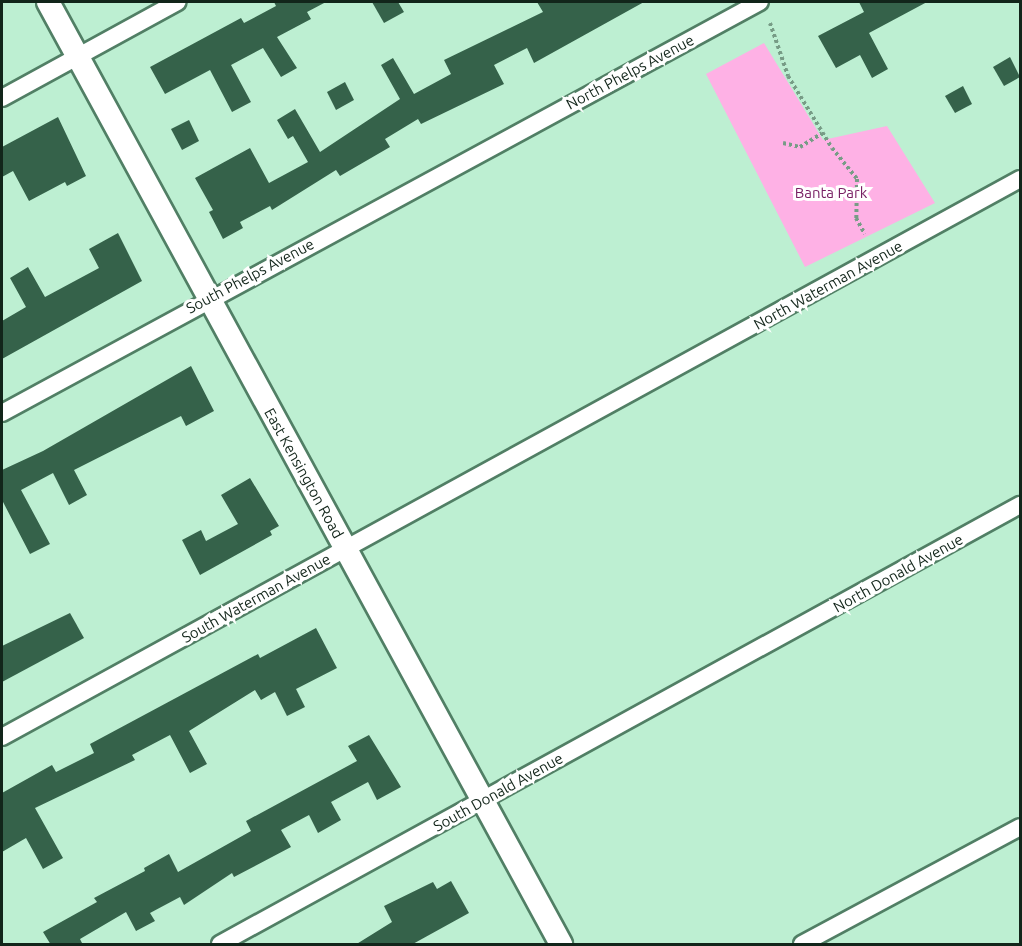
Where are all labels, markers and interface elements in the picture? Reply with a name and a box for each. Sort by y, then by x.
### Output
street label: North Phelps Avenue [563,31,697,113]
park label: Banta Park [795,184,867,202]
street label: South Phelps Avenue [183,235,317,317]
street label: North Waterman Avenue [750,237,906,333]
street label: East Kensington Road [261,405,347,541]
street label: North Donald Avenue [830,530,966,616]
street label: South Waterman Avenue [178,550,334,646]
street label: South Donald Avenue [430,749,566,835]

